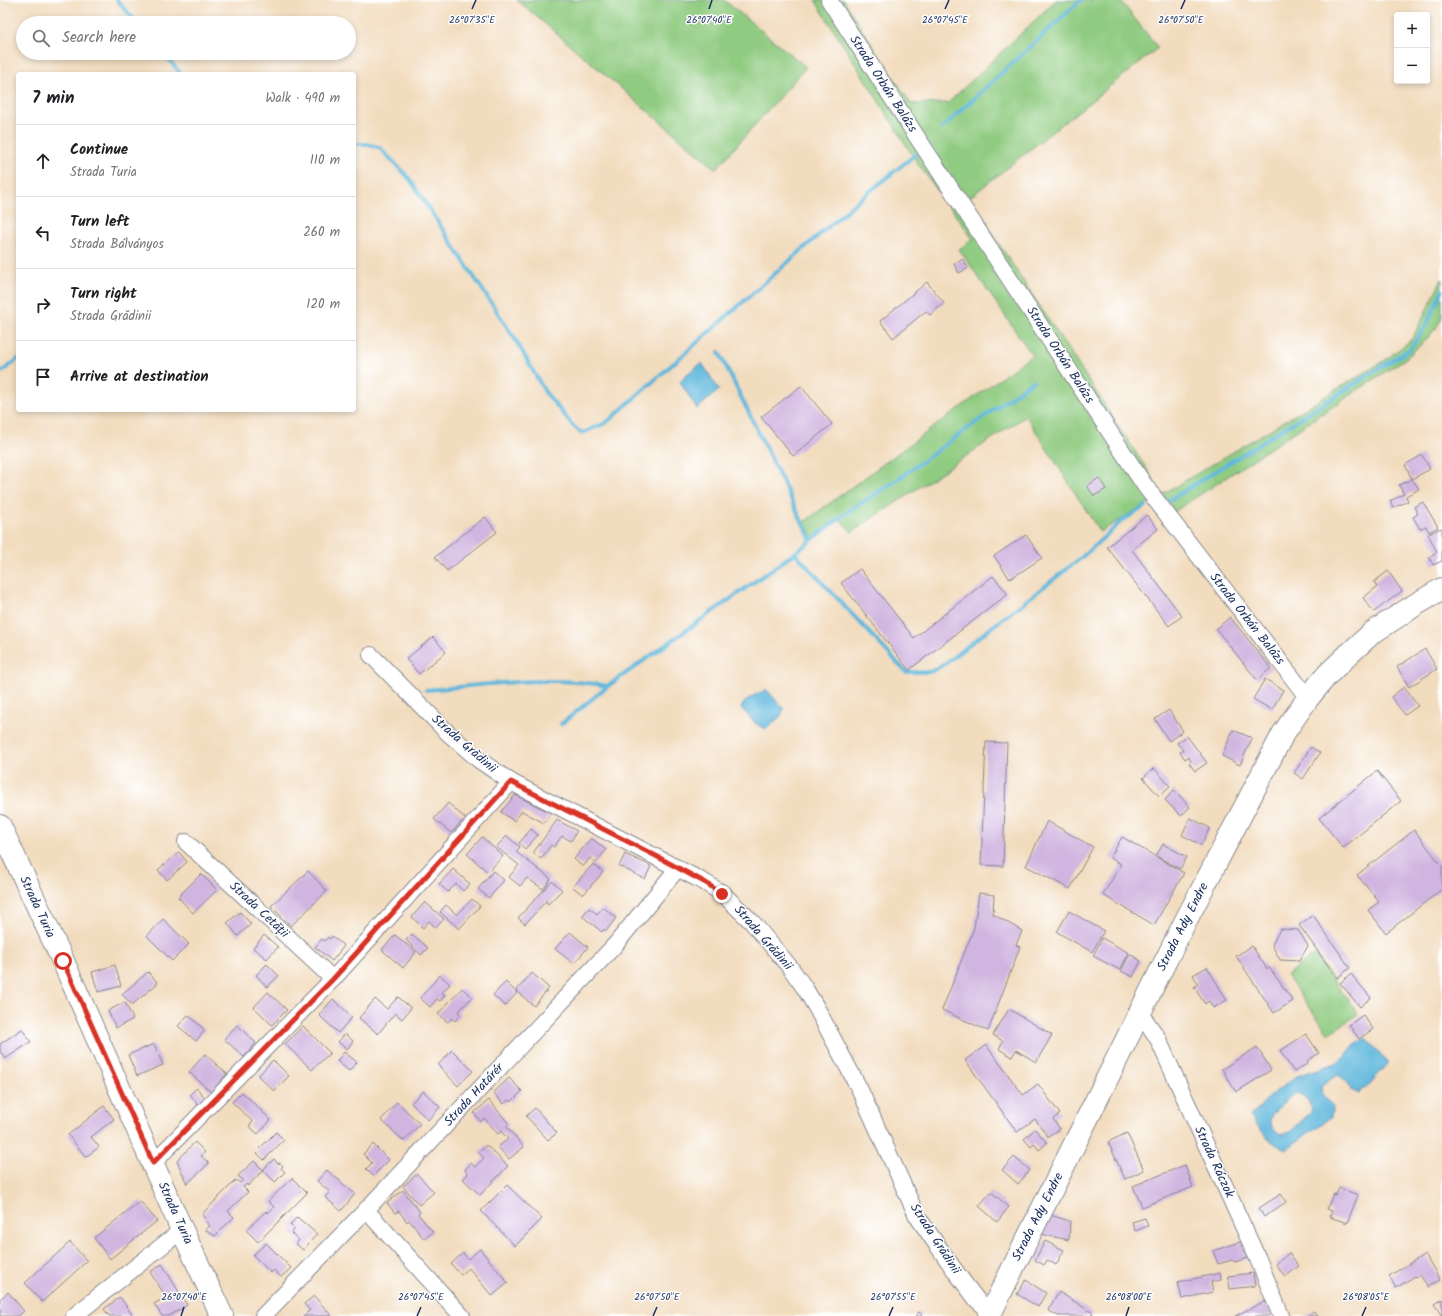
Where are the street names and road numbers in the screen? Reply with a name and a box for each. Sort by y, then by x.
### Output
street label: Strada Orbán Balázs [844,31,923,137]
street label: Strada Orbán Balázs [1021,302,1100,408]
street label: Strada Orbán Balázs [1204,568,1290,670]
street label: Strada Grădinii [426,709,502,779]
street label: Strada Turia [13,872,61,942]
street label: Strada Cetății [224,876,295,944]
street label: Strada Ady Endre [1152,879,1214,975]
street label: Strada Grădinii [728,900,798,976]
street label: Strada Határér [439,1058,510,1132]
street label: Strada Ráczok [1188,1123,1240,1202]
street label: Strada Ady Endre [1007,1169,1069,1265]
street label: Strada Turia [152,1178,198,1248]
street label: Strada Grădinii [904,1199,966,1280]

